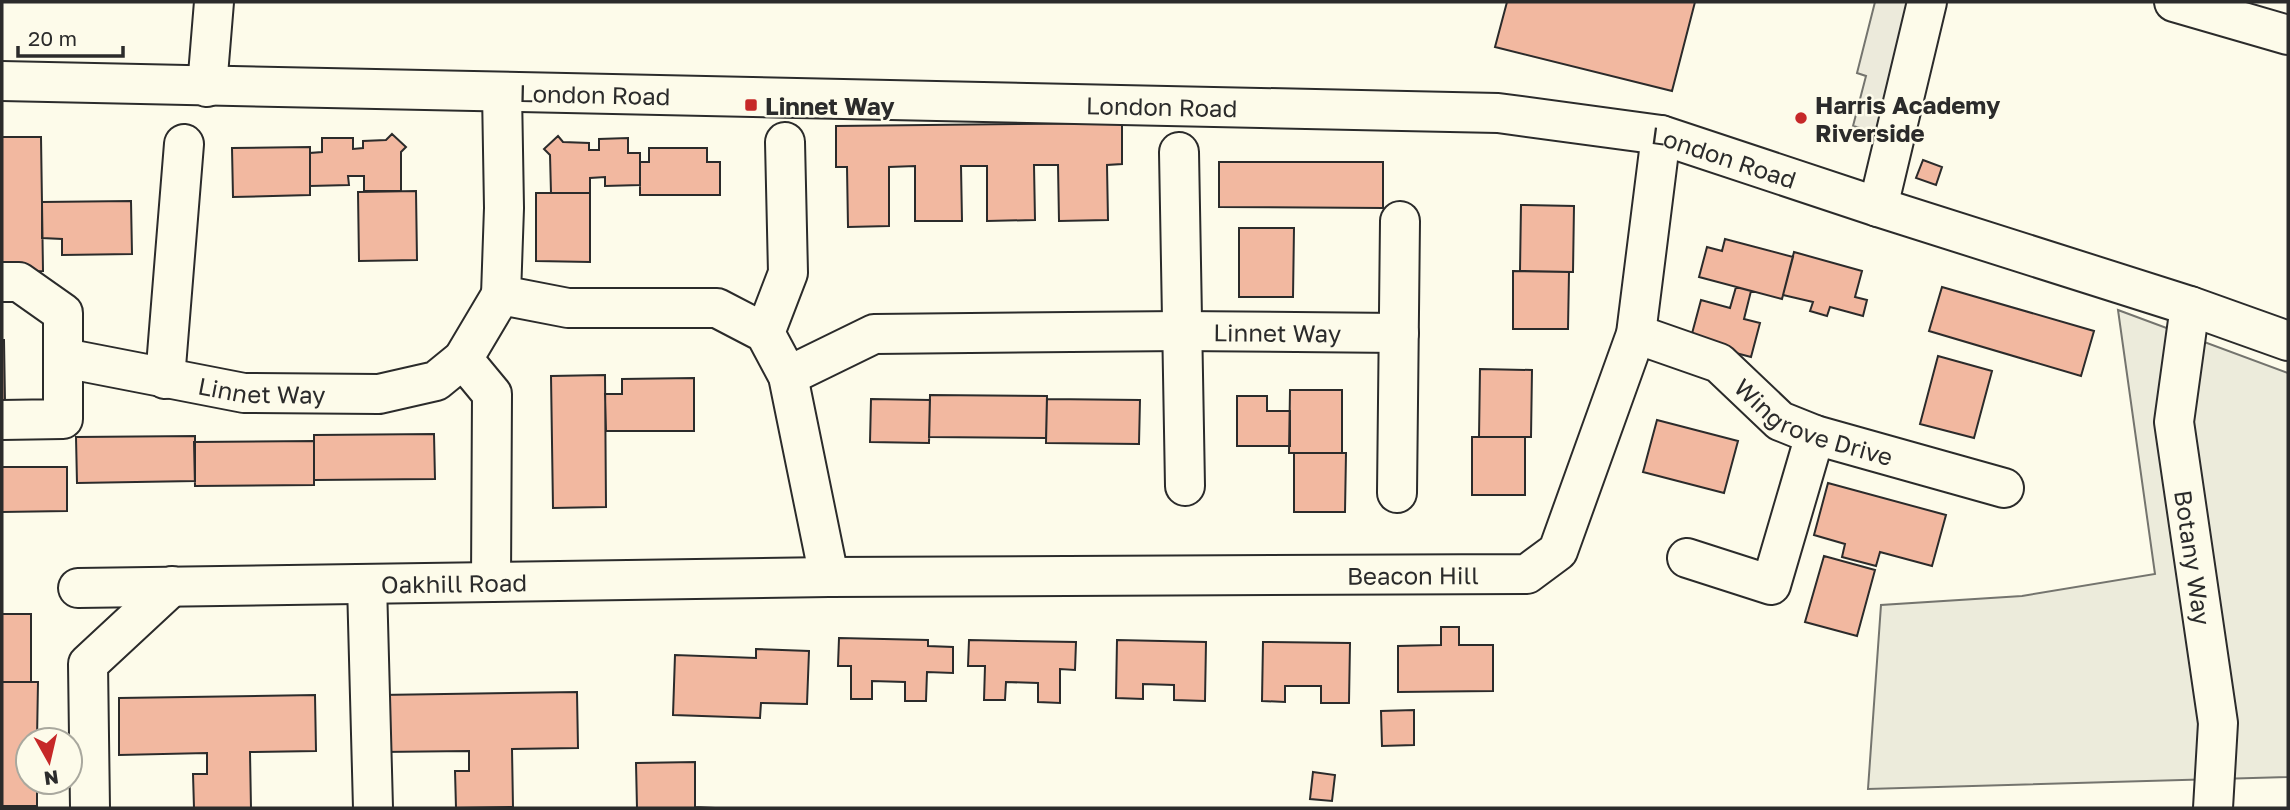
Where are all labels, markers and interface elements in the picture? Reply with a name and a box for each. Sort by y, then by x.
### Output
scale bar [18,14,122,58]
text: 20 m [28,25,77,51]
street label: London Road [519,78,671,110]
street label: London Road [1086,90,1238,122]
place label: Harris Academy Riverside [1815,90,2001,147]
place label: Linnet Way [765,91,895,120]
marker: Linnet Way [743,97,759,113]
marker: Harris Academy Riverside [1793,110,1809,126]
street label: London Road [1650,119,1800,193]
street label: Linnet Way [1213,317,1341,347]
street label: Linnet Way [196,370,326,408]
street label: Wingrove Drive [1729,372,1896,471]
street label: Botany Way [2170,488,2218,627]
street label: Beacon Hill [1347,560,1479,589]
street label: Oakhill Road [381,567,527,598]
north arrow [14,726,84,796]
text: N [43,766,60,791]

